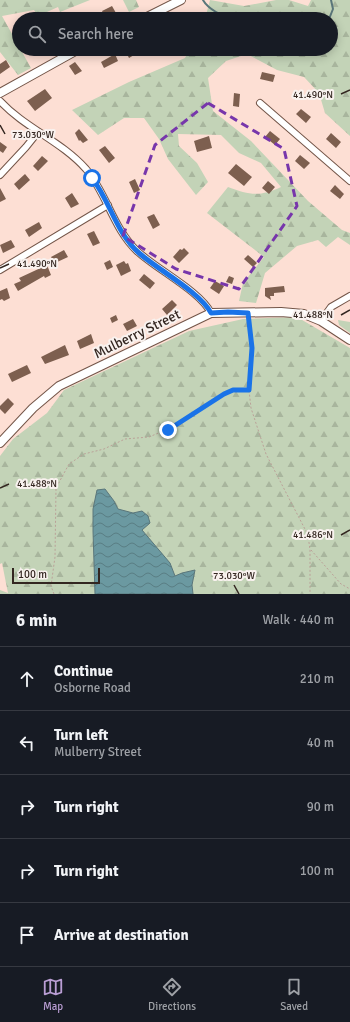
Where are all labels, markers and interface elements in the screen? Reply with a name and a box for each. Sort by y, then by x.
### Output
search box [12,12,338,56]
icon: search [26,23,48,45]
text: Search here [58,25,134,43]
text: 41.490°N [293,89,333,101]
text: 73.030°W [12,129,54,141]
route start [83,169,101,187]
text: 41.490°N [17,258,57,270]
street label: Mulberry Street [91,306,183,362]
text: 41.488°N [293,309,333,321]
route end [159,421,177,439]
text: 41.488°N [17,478,57,490]
text: 41.486°N [293,529,333,541]
scale bar [12,566,100,585]
text: 100 m [18,568,47,581]
text: 73.030°W [213,570,255,582]
text: 6 min [16,610,57,631]
text: Walk · 440 m [263,612,334,628]
text: Continue [54,662,113,680]
icon: ahead [16,668,38,690]
text: 210 m [300,671,334,687]
text: Osborne Road [54,680,131,696]
text: Turn left [54,726,108,744]
icon: left [16,732,38,754]
text: 40 m [307,735,334,751]
text: Mulberry Street [54,744,142,760]
icon: right [16,796,38,818]
text: Turn right [54,798,119,816]
text: 90 m [307,799,334,815]
icon: right [16,860,38,882]
text: Turn right [54,862,119,880]
text: 100 m [300,863,334,879]
icon: arrive [16,924,38,946]
text: Arrive at destination [54,926,189,944]
tab: Map [42,976,64,1013]
tab: Directions [148,976,196,1013]
tab: Saved [280,976,308,1013]

